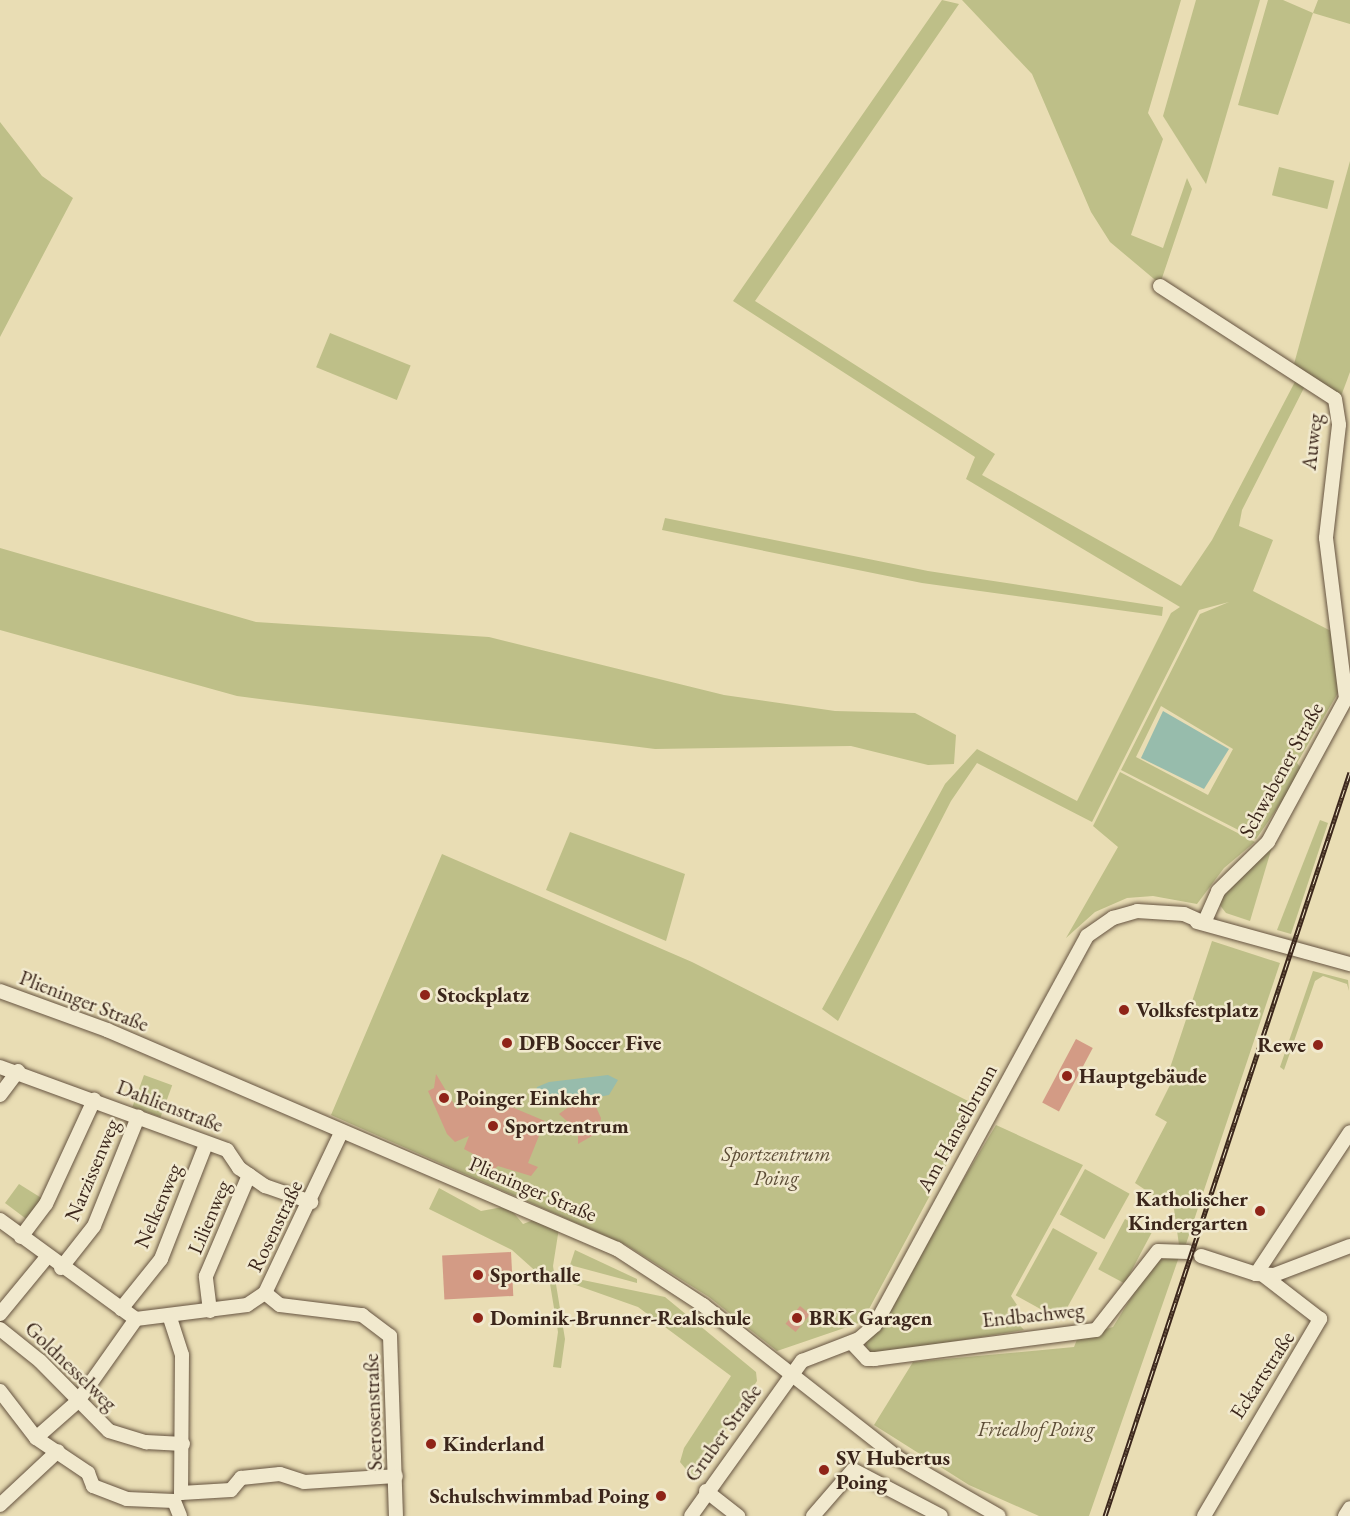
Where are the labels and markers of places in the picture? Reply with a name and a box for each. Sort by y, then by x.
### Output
place label: Stockplatz [437,982,529,1008]
marker: Stockplatz [418,988,432,1002]
place label: Volksfestplatz [1136,997,1258,1023]
marker: Volksfestplatz [1117,1003,1131,1017]
place label: DFB Soccer Five [519,1030,662,1056]
place label: Rewe [1257,1032,1306,1058]
marker: DFB Soccer Five [500,1036,514,1050]
marker: Rewe [1311,1038,1325,1052]
place label: Hauptgebäude [1079,1063,1207,1089]
marker: Hauptgebäude [1060,1069,1074,1083]
place label: Poinger Einkehr [456,1085,600,1111]
marker: Poinger Einkehr [437,1091,451,1105]
place label: Sportzentrum [505,1113,629,1139]
marker: Sportzentrum [486,1119,500,1133]
place label: Katholischer Kindergarten [1128,1186,1248,1236]
marker: Katholischer Kindergarten [1253,1204,1267,1218]
place label: Sporthalle [490,1262,580,1288]
marker: Sporthalle [471,1268,485,1282]
place label: Dominik-Brunner-Realschule [490,1305,751,1331]
place label: BRK Garagen [809,1305,932,1331]
marker: Dominik-Brunner-Realschule [471,1311,485,1325]
marker: BRK Garagen [790,1311,804,1325]
place label: Kinderland [443,1431,545,1457]
marker: Kinderland [424,1437,438,1451]
place label: SV Hubertus Poing [836,1445,950,1495]
marker: SV Hubertus Poing [817,1463,831,1477]
place label: Schulschwimmbad Poing [429,1483,649,1509]
marker: Schulschwimmbad Poing [654,1489,668,1503]

